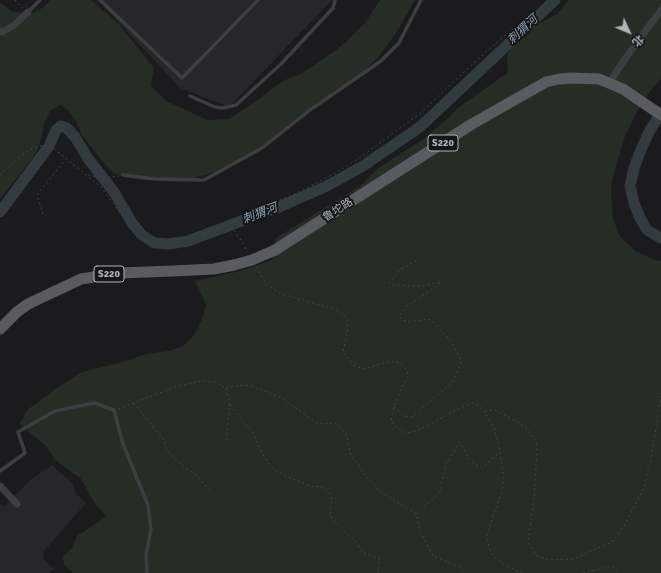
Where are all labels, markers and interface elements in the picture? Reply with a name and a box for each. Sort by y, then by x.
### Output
water label: 刺猬河 [505,12,541,48]
north arrow [609,12,649,52]
text: 北 [629,32,646,49]
road number: S220 [428,135,458,151]
street label: 鲁坨路 [321,195,355,225]
water label: 刺猬河 [241,201,279,227]
road number: S220 [94,266,124,282]

